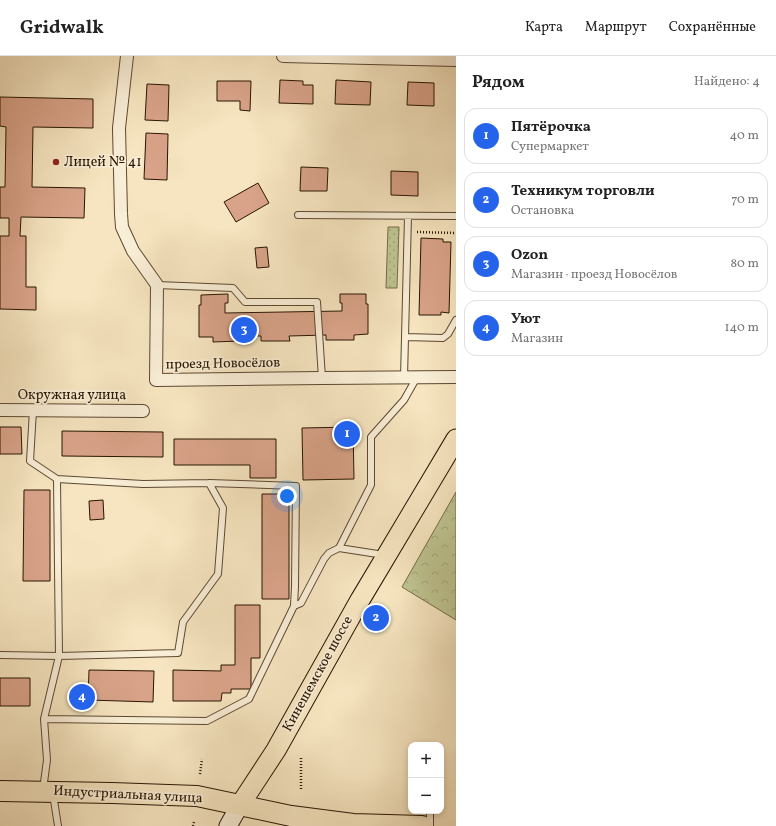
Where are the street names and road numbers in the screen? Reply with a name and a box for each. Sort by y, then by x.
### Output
street label: проезд Новосёлов [166,354,280,374]
street label: Окружная улица [18,386,126,405]
street label: Кинешемское шоссе [278,612,358,735]
street label: Индустриальная улица [53,782,203,808]

